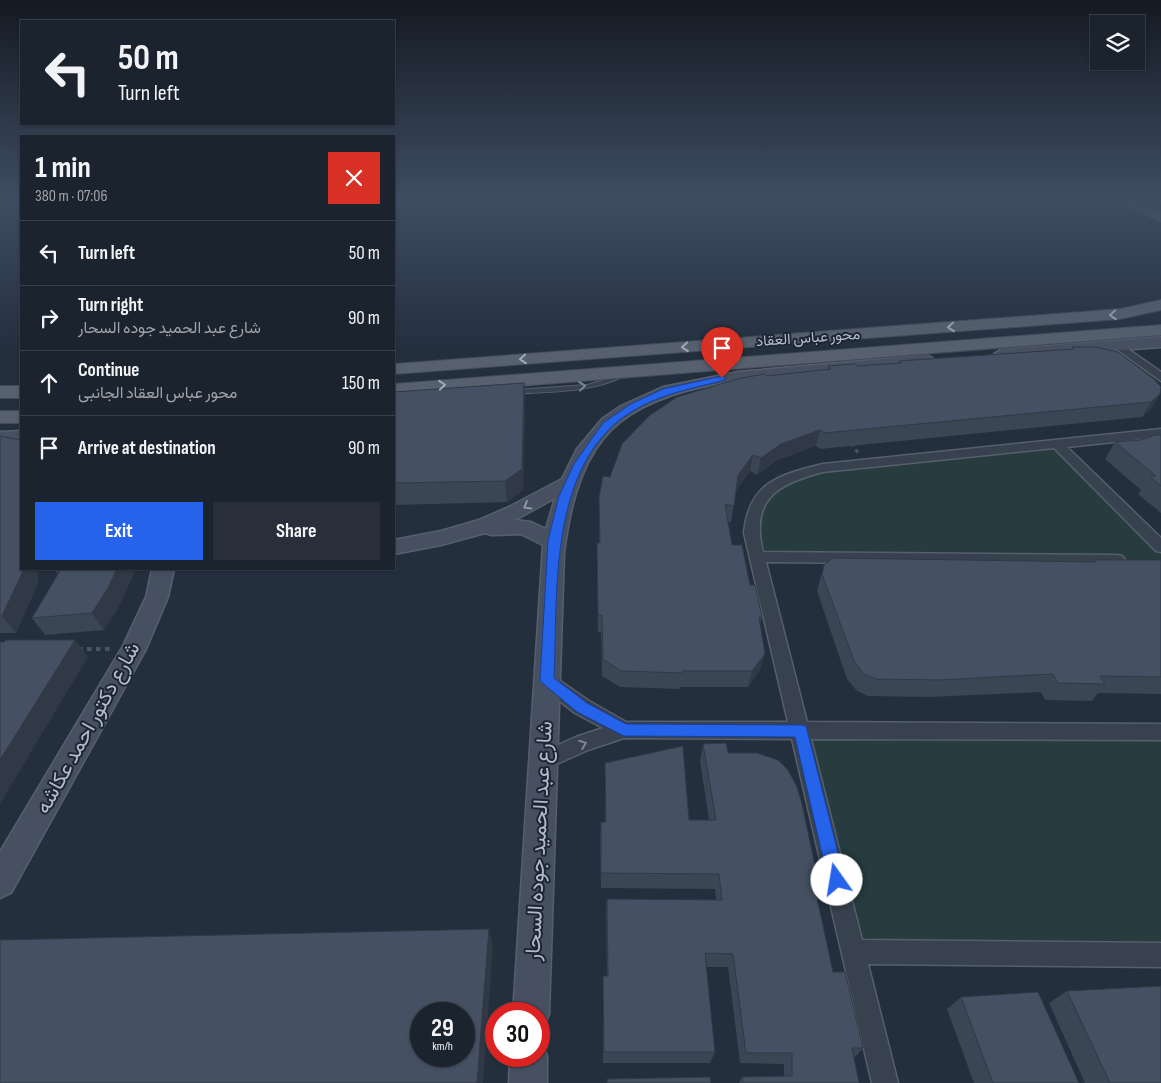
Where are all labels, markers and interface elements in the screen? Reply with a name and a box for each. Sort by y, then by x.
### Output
map controls [1090,15,1145,70]
button: layers [1090,15,1145,70]
text: 50 m [118,37,179,80]
icon: left [35,40,100,105]
text: Turn left [118,80,180,107]
text: 1 min [35,150,91,186]
button: close [328,152,380,204]
text: 380 m · 07:06 [35,187,107,206]
icon: left [35,239,63,267]
text: Turn left [78,242,135,265]
text: 50 m [349,242,380,265]
text: Turn right [78,294,143,317]
icon: right [35,304,63,332]
text: 90 m [348,307,380,330]
one-way arrow [1109,309,1117,320]
text: شارع عبد الحميد جوده السحار [78,319,261,338]
one-way arrow [947,321,955,332]
street label: محور عباس العقاد [755,325,861,351]
pin [701,327,743,378]
icon: arrive [708,334,736,362]
one-way arrow [680,341,688,352]
one-way arrow [518,354,526,365]
text: Continue [78,359,139,382]
icon: ahead [35,369,63,397]
text: 150 m [342,372,380,395]
one-way arrow [439,380,447,391]
one-way arrow [578,381,586,392]
text: محور عباس العقاد الجانبى [78,384,237,403]
icon: arrive [35,434,63,462]
text: Arrive at destination [78,437,216,460]
text: 90 m [348,437,380,460]
one-way arrow [524,499,533,509]
button: Exit [35,502,203,560]
button: Share [213,502,380,560]
street label: شارع دكتور احمد عكاشه [30,638,146,819]
street label: شارع عبد الحميد جوده السحار [520,721,559,963]
one-way arrow [578,740,587,750]
position arrow [810,853,862,905]
speed limit sign: 30 [485,1002,550,1067]
text: 29 [431,1013,454,1044]
text: km/h [432,1039,453,1054]

